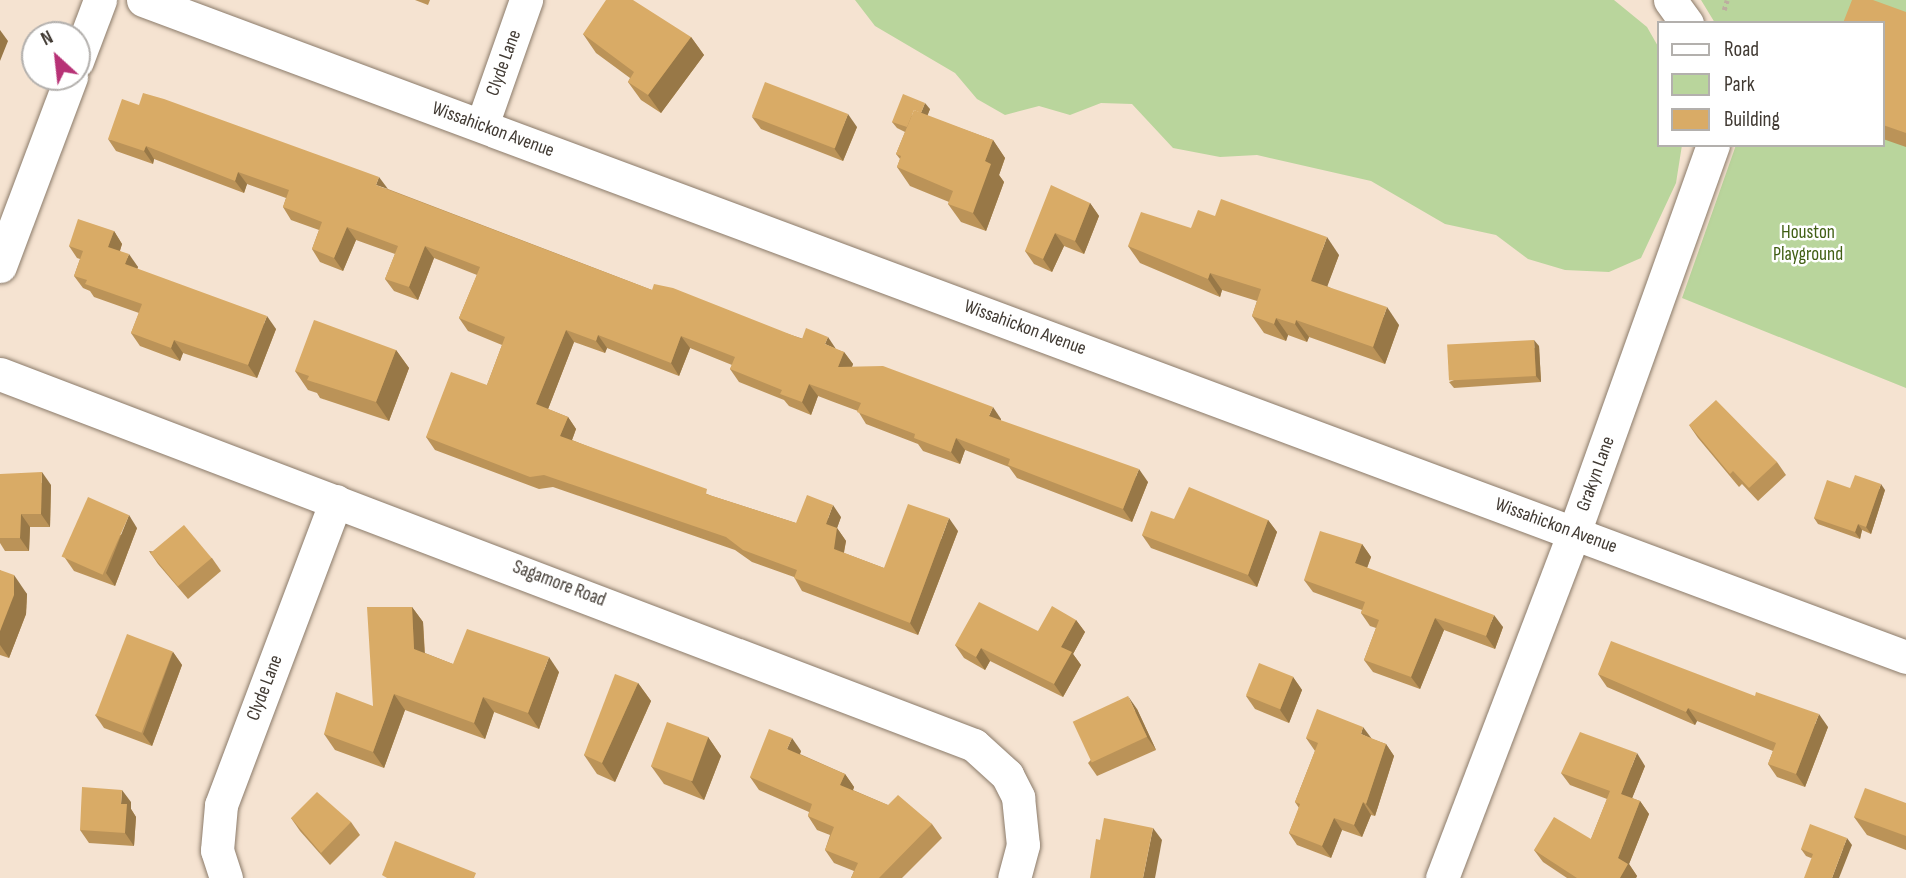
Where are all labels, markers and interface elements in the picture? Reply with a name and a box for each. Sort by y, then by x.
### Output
north arrow [21,21,91,91]
legend [1658,21,1885,147]
text: N [37,26,57,51]
street label: Clyde Lane [482,27,526,99]
text: Road [1724,37,1759,62]
text: Park [1724,72,1755,97]
street label: Wissahickon Avenue [429,97,557,163]
text: Building [1724,107,1780,132]
park label: Houston Playground [1773,222,1843,266]
street label: Wissahickon Avenue [961,295,1089,361]
street label: Grakyn Lane [1572,434,1620,514]
street label: Wissahickon Avenue [1492,493,1620,559]
street label: Sagamore Road [509,556,609,612]
street label: Clyde Lane [242,652,288,724]

